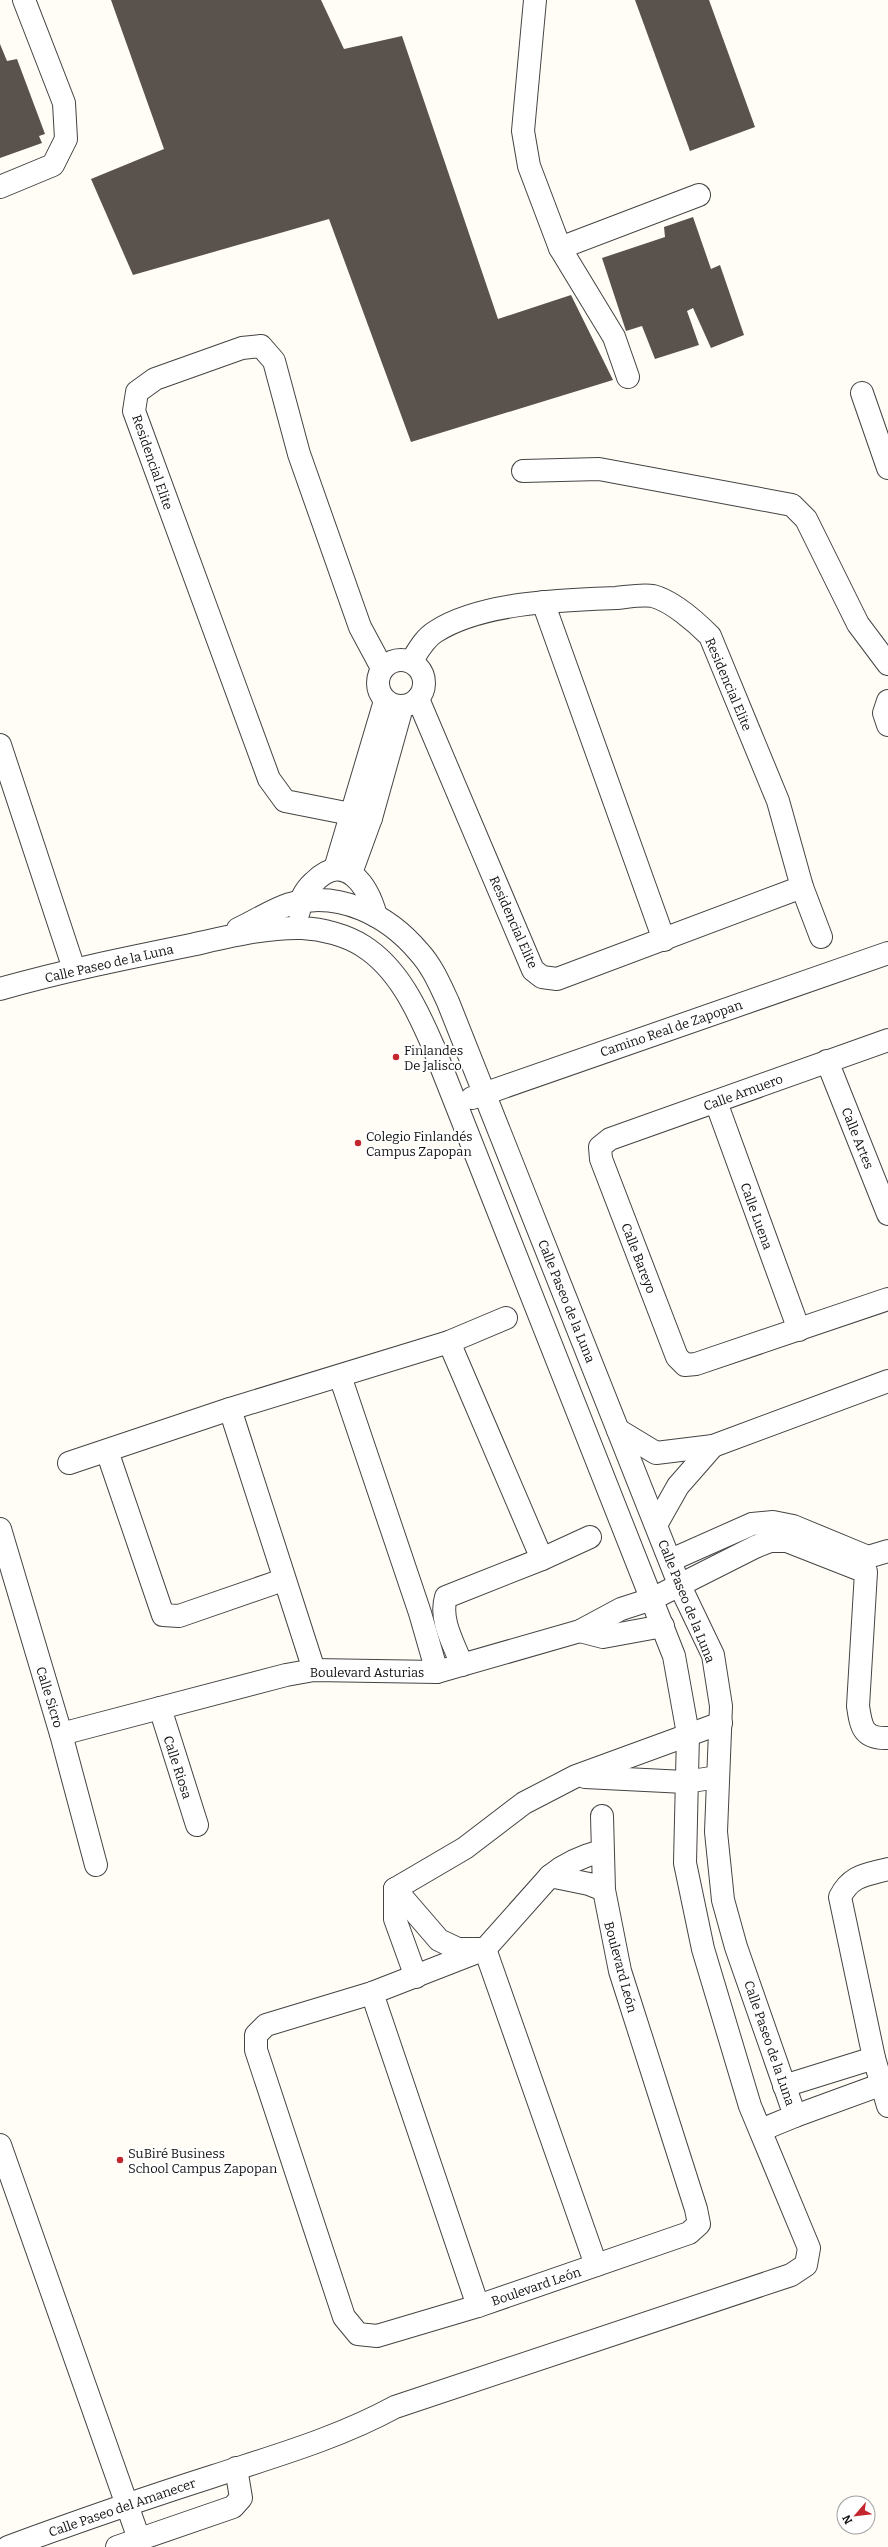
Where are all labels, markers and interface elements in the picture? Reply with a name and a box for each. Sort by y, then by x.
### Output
street label: Residencial Elite [129,413,176,512]
street label: Residencial Elite [702,635,755,733]
street label: Residencial Elite [486,874,541,971]
street label: Calle Paseo de la Luna [43,941,175,986]
street label: Camino Real de Zapopan [598,997,745,1060]
place label: Finlandes De Jalisco [404,1043,463,1073]
marker: Finlandes De Jalisco [391,1052,401,1062]
street label: Calle Arnuero [701,1071,785,1114]
street label: Calle Artes [838,1105,877,1171]
place label: Colegio Finlandés Campus Zapopan [366,1129,473,1159]
marker: Colegio Finlandés Campus Zapopan [353,1138,363,1148]
street label: Calle Luena [738,1181,776,1252]
street label: Calle Bareyo [618,1221,659,1295]
street label: Calle Paseo de la Luna [535,1237,598,1365]
street label: Calle Paseo de la Luna [655,1537,718,1665]
street label: Calle Sicro [33,1665,66,1730]
street label: Boulevard Asturias [310,1665,424,1680]
street label: Calle Riosa [160,1734,195,1801]
street label: Boulevard León [601,1920,640,2015]
street label: Calle Paseo de la Luna [741,1979,798,2108]
place label: SuBiré Business School Campus Zapopan [128,2146,278,2176]
marker: SuBiré Business School Campus Zapopan [115,2155,125,2165]
street label: Boulevard León [489,2264,584,2309]
street label: Calle Paseo del Amanecer [47,2475,198,2540]
north arrow [836,2495,876,2535]
text: N [840,2512,855,2526]

